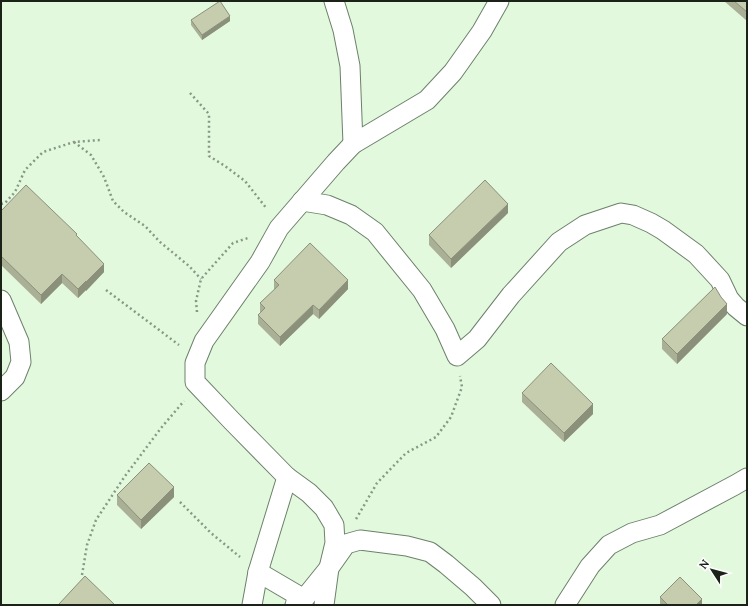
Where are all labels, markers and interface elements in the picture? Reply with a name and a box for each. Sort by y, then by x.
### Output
north arrow [692,550,732,590]
text: N [696,556,712,572]

